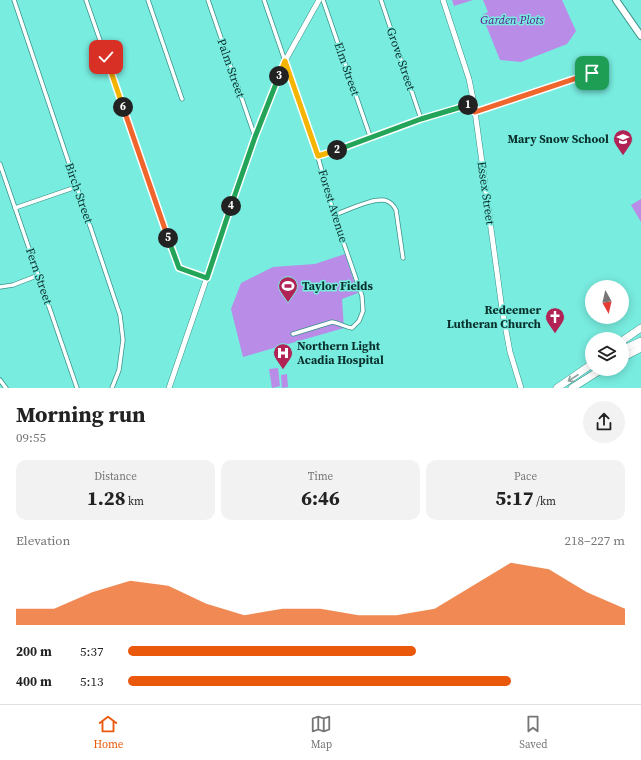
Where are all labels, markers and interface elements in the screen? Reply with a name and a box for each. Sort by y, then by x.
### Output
park label: Garden Plots [480,12,544,28]
street label: Grove Street [383,25,419,93]
street label: Palm Street [213,36,249,100]
pin [89,40,123,74]
street label: Elm Street [330,40,364,98]
icon: check [95,46,117,68]
pin [575,56,609,90]
icon: arrive [581,62,603,84]
pin: 3 [269,66,289,86]
text: 3 [276,68,282,83]
pin: 1 [458,95,478,115]
pin: 6 [113,97,133,117]
text: 1 [465,97,471,112]
text: 6 [120,99,126,114]
school or university icon: Mary Snow School [612,128,634,156]
place label: Mary Snow School [508,131,609,147]
pin: 2 [327,140,347,160]
text: 2 [334,142,340,157]
street label: Essex Street [474,160,498,226]
street label: Birch Street [61,161,97,225]
street label: Forest Avenue [314,168,352,244]
pin: 4 [221,196,241,216]
text: 4 [228,198,234,213]
pin: 5 [158,228,178,248]
text: 5 [165,230,171,245]
street label: Fern Street [22,246,56,306]
sports icon: Taylor Fields [277,275,299,303]
place label: Taylor Fields [302,278,373,294]
north arrow [585,280,629,324]
map controls [585,280,629,376]
place label: Redeemer Lutheran Church [447,302,542,332]
church icon: Redeemer Lutheran Church [544,306,566,334]
button: layers [585,332,629,376]
place label: Northern Light Acadia Hospital [297,338,384,368]
hospital icon: Northern Light Acadia Hospital [272,342,294,370]
one-way arrow [567,373,578,382]
text: Morning run [16,399,146,429]
button: share [583,401,625,443]
text: 09:55 [16,429,46,446]
text: Distance [94,469,137,484]
text: Time [308,469,333,484]
text: Pace [514,469,537,484]
text: 1.28 [87,484,126,512]
text: 6:46 [301,484,340,512]
text: 5:17 [495,484,534,512]
text: km [126,494,144,509]
text: /km [534,494,556,509]
text: Elevation [16,532,70,549]
text: 218–227 m [565,532,625,549]
text: 200 m [16,643,52,660]
text: 5:37 [80,643,103,660]
text: 400 m [16,673,52,690]
text: 5:13 [80,673,103,690]
tab: Home [93,713,123,752]
tab: Map [310,713,332,752]
tab: Saved [519,713,548,752]

